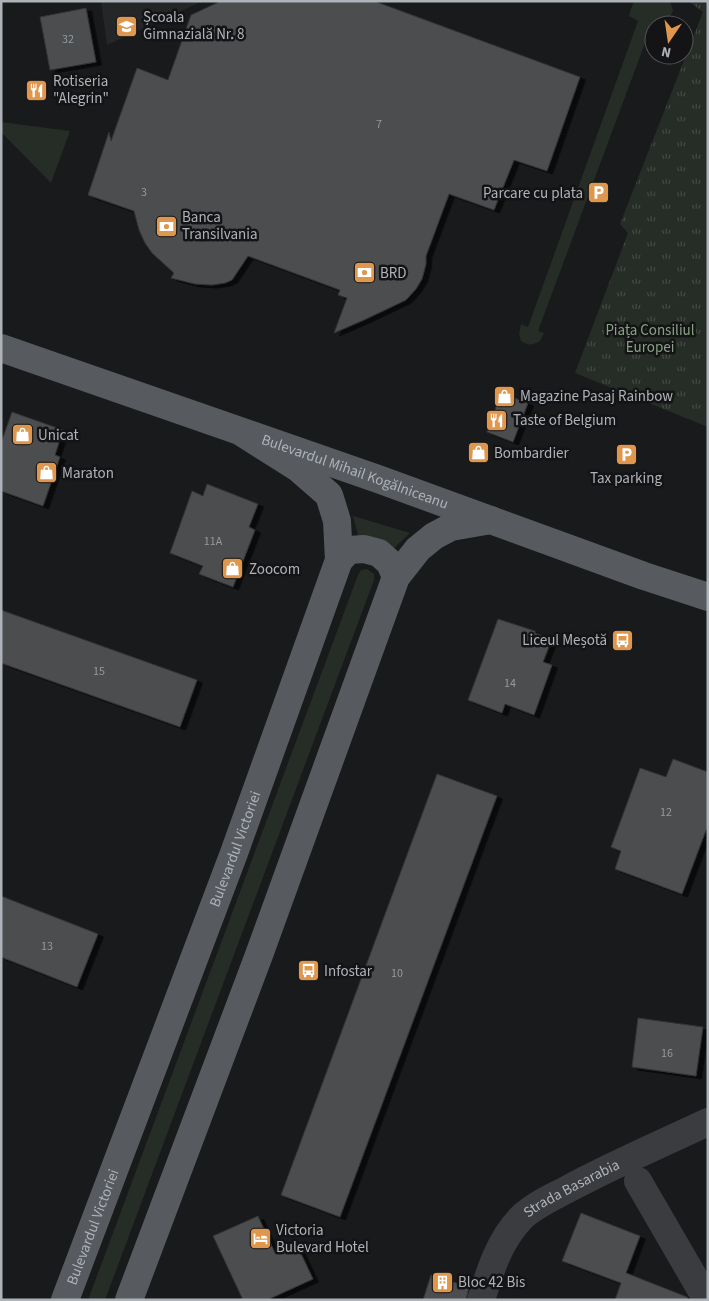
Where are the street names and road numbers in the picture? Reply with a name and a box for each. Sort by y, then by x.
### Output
street label: Bulevardul Mihail Kogălniceanu [259,429,451,514]
street label: Bulevardul Victoriei [204,788,266,910]
street label: Strada Basarabia [519,1154,623,1222]
street label: Bulevardul Victoriei [61,1166,124,1288]

